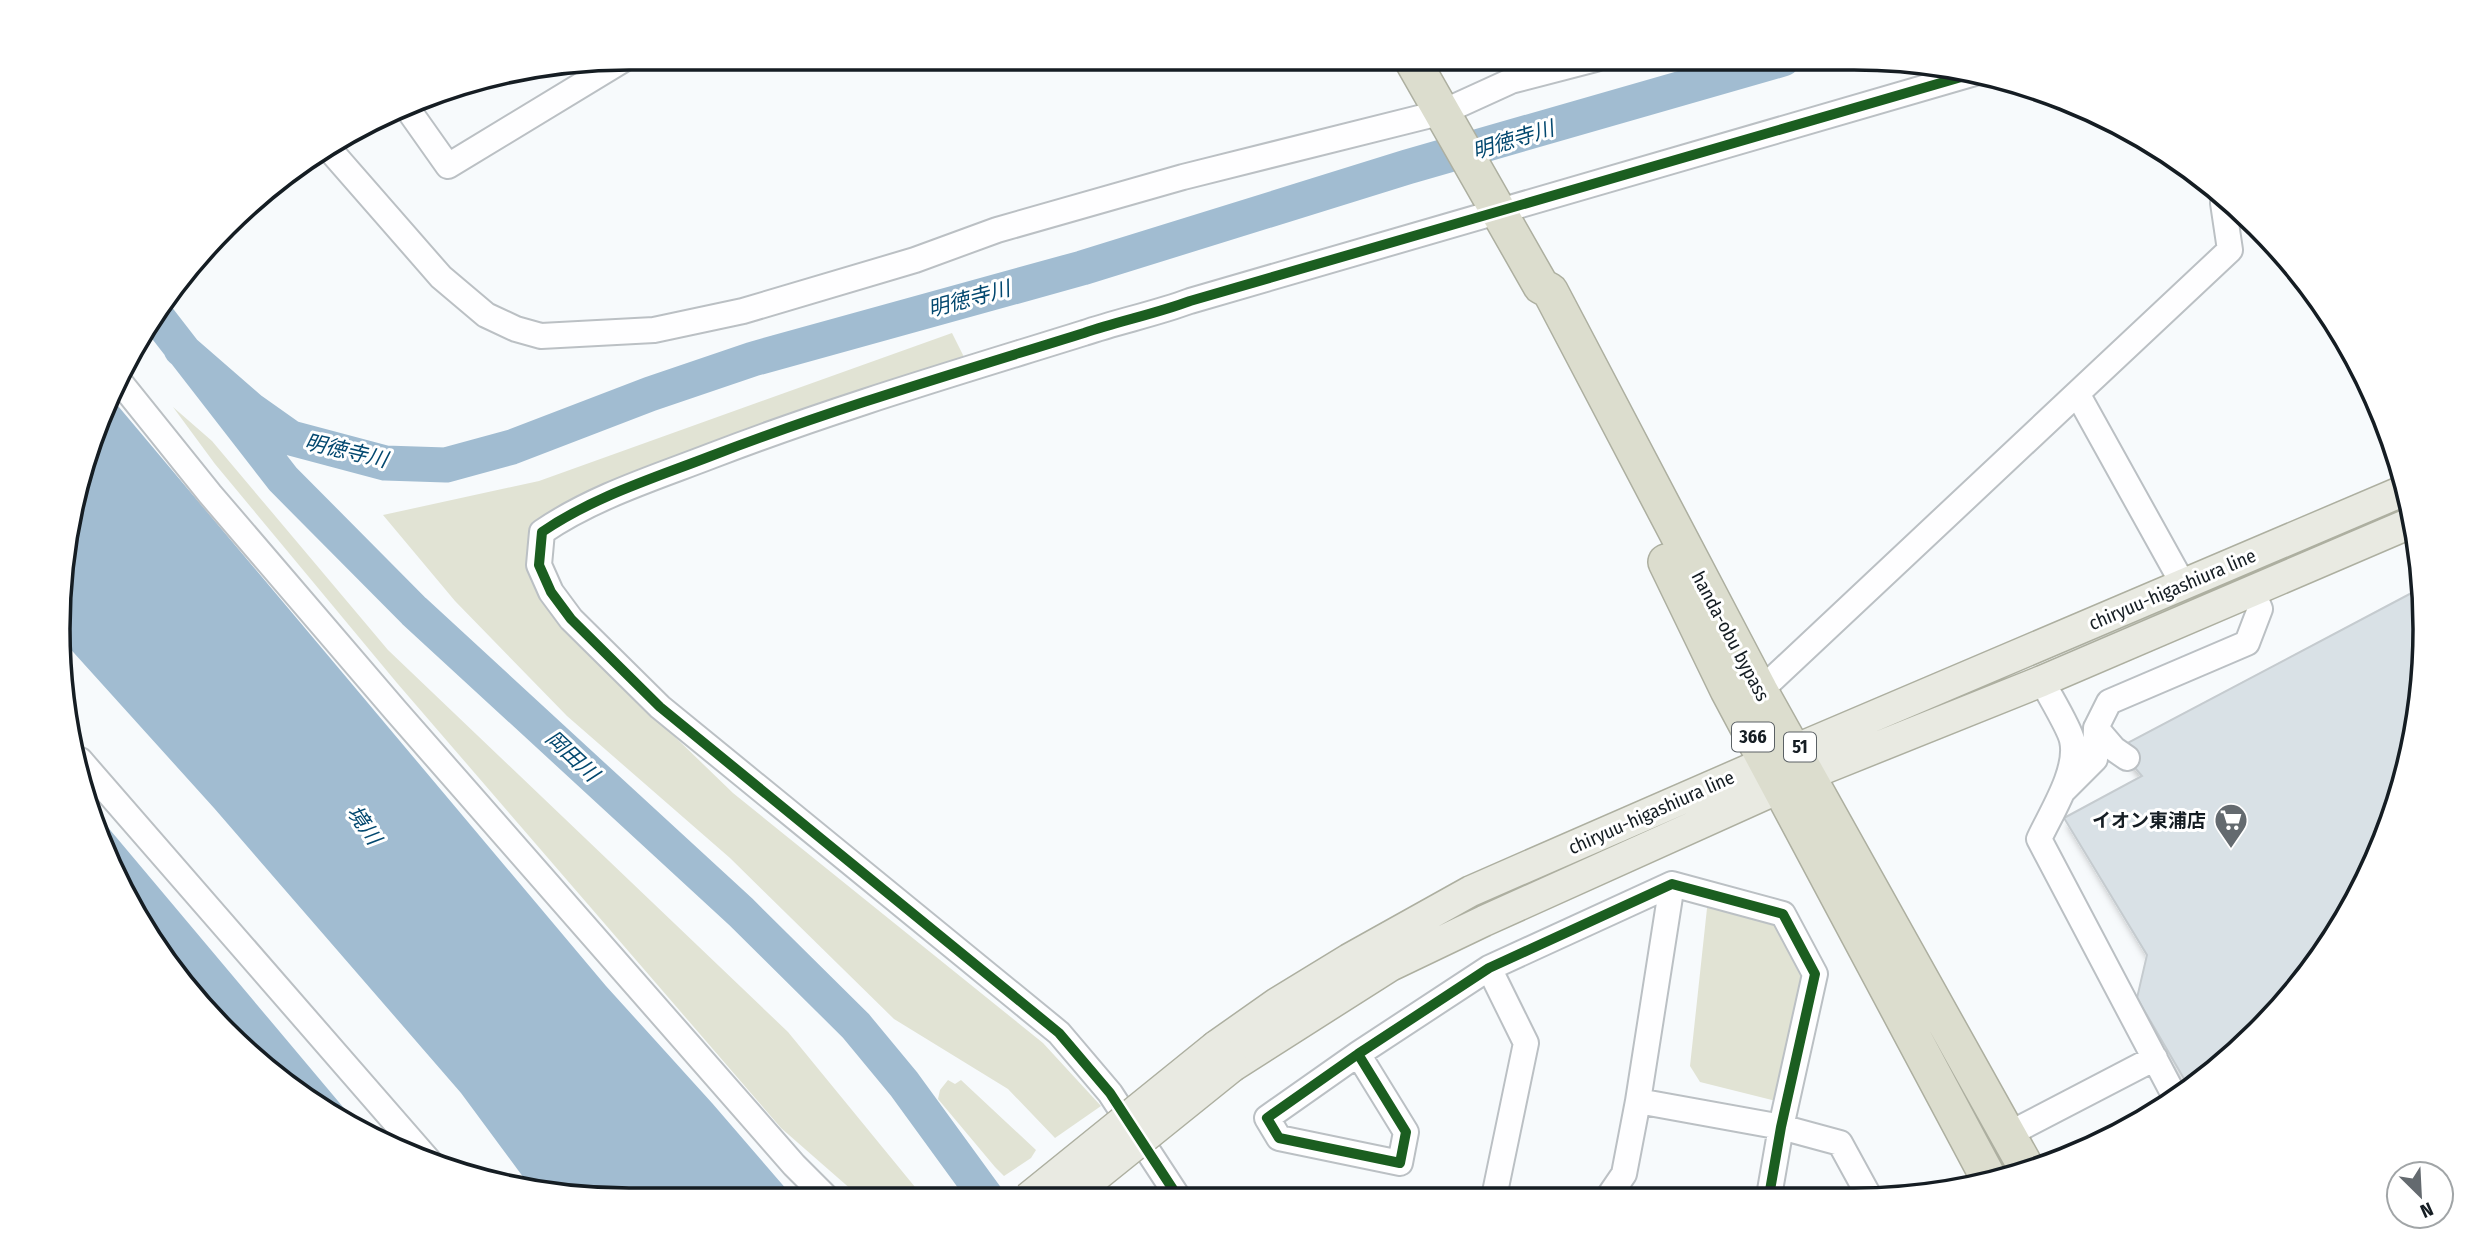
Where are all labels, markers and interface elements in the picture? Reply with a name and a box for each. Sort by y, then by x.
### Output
water label: 明徳寺川 [1469,115,1559,165]
water label: 明徳寺川 [925,275,1015,322]
water label: 明徳寺川 [302,429,392,474]
street label: chiryuu-higashiura line [2085,544,2259,635]
street label: handa-obu bypass [1687,567,1774,705]
road number: 366 [1732,722,1774,752]
water label: 岡田川 [540,725,605,788]
road number: 51 [1784,732,1816,762]
street label: chiryuu-higashiura line [1565,765,1738,859]
water label: 境川 [341,800,388,851]
supermarket icon: イオン東浦店 [2212,801,2250,850]
place label: イオン東浦店 [2092,809,2206,832]
north arrow [2385,1160,2455,1230]
text: N [2417,1197,2437,1223]

